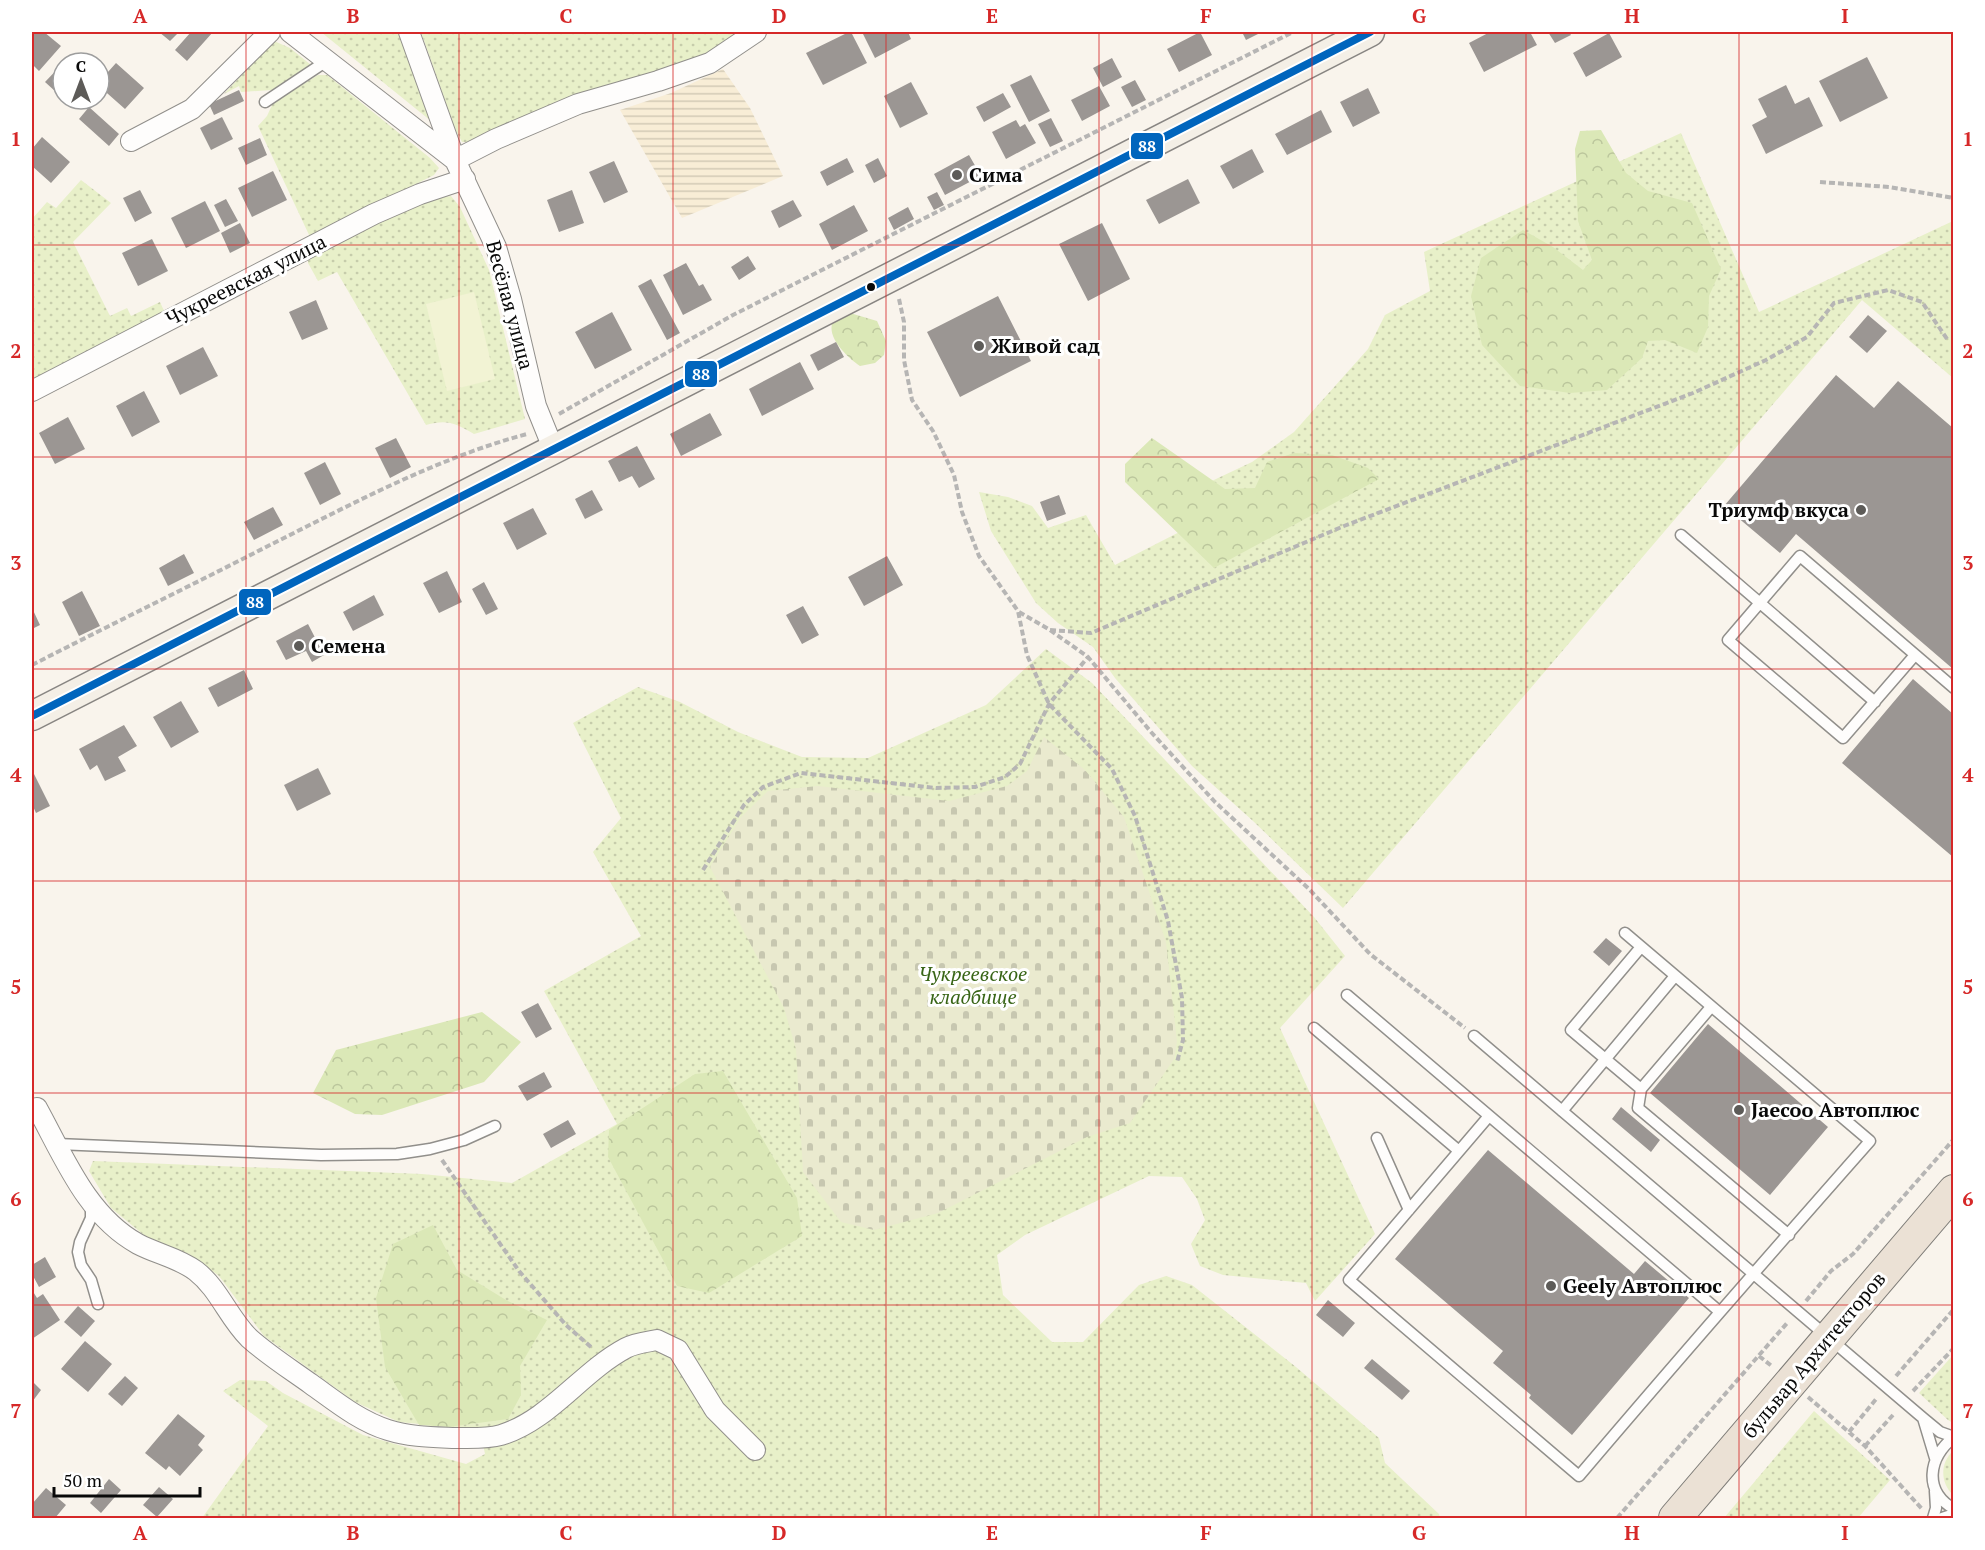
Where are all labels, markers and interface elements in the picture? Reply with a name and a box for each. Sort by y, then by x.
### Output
text: A [133,2,148,29]
text: B [347,2,360,29]
text: C [559,2,573,29]
text: D [772,2,786,29]
text: E [986,2,998,29]
text: F [1200,2,1212,29]
text: G [1412,2,1426,29]
text: H [1624,2,1640,29]
text: I [1841,2,1849,29]
north arrow [51,51,111,111]
text: С [76,55,86,77]
text: 1 [10,125,22,152]
text: 1 [1962,125,1974,152]
line badge: 88 [1130,132,1164,160]
text: 88 [1138,135,1156,157]
place label: Сима [969,161,1023,188]
marker: Сима [950,168,964,182]
street label: Чукреевская улица [161,227,331,332]
street label: Весёлая улица [480,237,541,372]
unlabelled marker [865,281,877,293]
place label: Живой сад [991,332,1100,359]
text: 2 [10,337,22,364]
text: 2 [1962,337,1974,364]
marker: Живой сад [972,339,986,353]
line badge: 88 [684,360,718,388]
text: 88 [692,363,710,385]
place label: Триумф вкуса [1708,496,1849,523]
marker: Триумф вкуса [1854,503,1868,517]
text: 3 [10,549,22,576]
text: 3 [1962,549,1974,576]
line badge: 88 [238,588,272,616]
text: 88 [246,591,264,613]
place label: Семена [311,632,386,659]
marker: Семена [292,639,306,653]
text: 4 [10,761,22,788]
text: 4 [1962,761,1974,788]
park label: Чукреевское кладбище [919,960,1027,1010]
text: 5 [10,973,22,1000]
text: 5 [1962,973,1974,1000]
place label: Jaecoo Автоплюс [1751,1096,1920,1123]
marker: Jaecoo Автоплюс [1732,1103,1746,1117]
text: 6 [10,1185,22,1212]
text: 6 [1962,1185,1974,1212]
street label: бульвар Архитекторов [1736,1266,1891,1444]
place label: Geely Автоплюс [1563,1272,1722,1299]
marker: Geely Автоплюс [1544,1279,1558,1293]
text: 7 [10,1397,22,1424]
text: 7 [1962,1397,1974,1424]
scale bar [54,1460,200,1498]
text: 50 m [63,1468,103,1492]
text: A [133,1519,148,1546]
text: B [347,1519,360,1546]
text: C [559,1519,573,1546]
text: D [772,1519,786,1546]
text: E [986,1519,998,1546]
text: F [1200,1519,1212,1546]
text: G [1412,1519,1426,1546]
text: H [1624,1519,1640,1546]
text: I [1841,1519,1849,1546]

